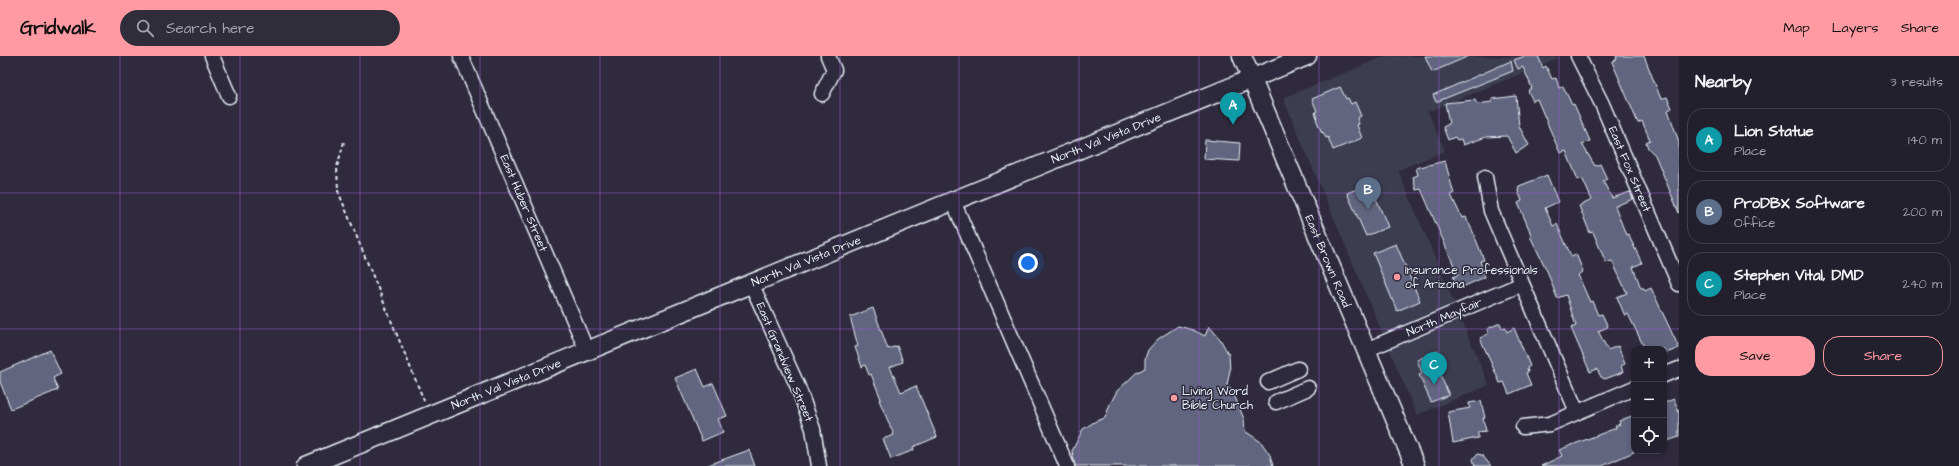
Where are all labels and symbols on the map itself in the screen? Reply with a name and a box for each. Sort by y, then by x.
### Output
pin: A [1220,92,1246,125]
street label: North Val Vista Drive [1049,109,1164,168]
street label: East Fox Street [1604,124,1655,215]
street label: East Huber Street [495,152,552,254]
pin: B [1355,177,1381,210]
street label: East Brown Road [1300,212,1355,310]
street label: North Val Vista Drive [749,232,864,291]
your location [1018,253,1038,273]
place label: Insurance Professionals of Arizona [1405,262,1538,293]
marker: Insurance Professionals of Arizona [1392,272,1402,282]
street label: North Mayfair [1404,294,1485,342]
street label: East Grandview Street [752,300,817,425]
pin: C [1421,352,1447,385]
street label: North Val Vista Drive [449,355,564,414]
place label: Living Word Bible Church [1182,383,1253,414]
marker: Living Word Bible Church [1169,393,1179,403]

